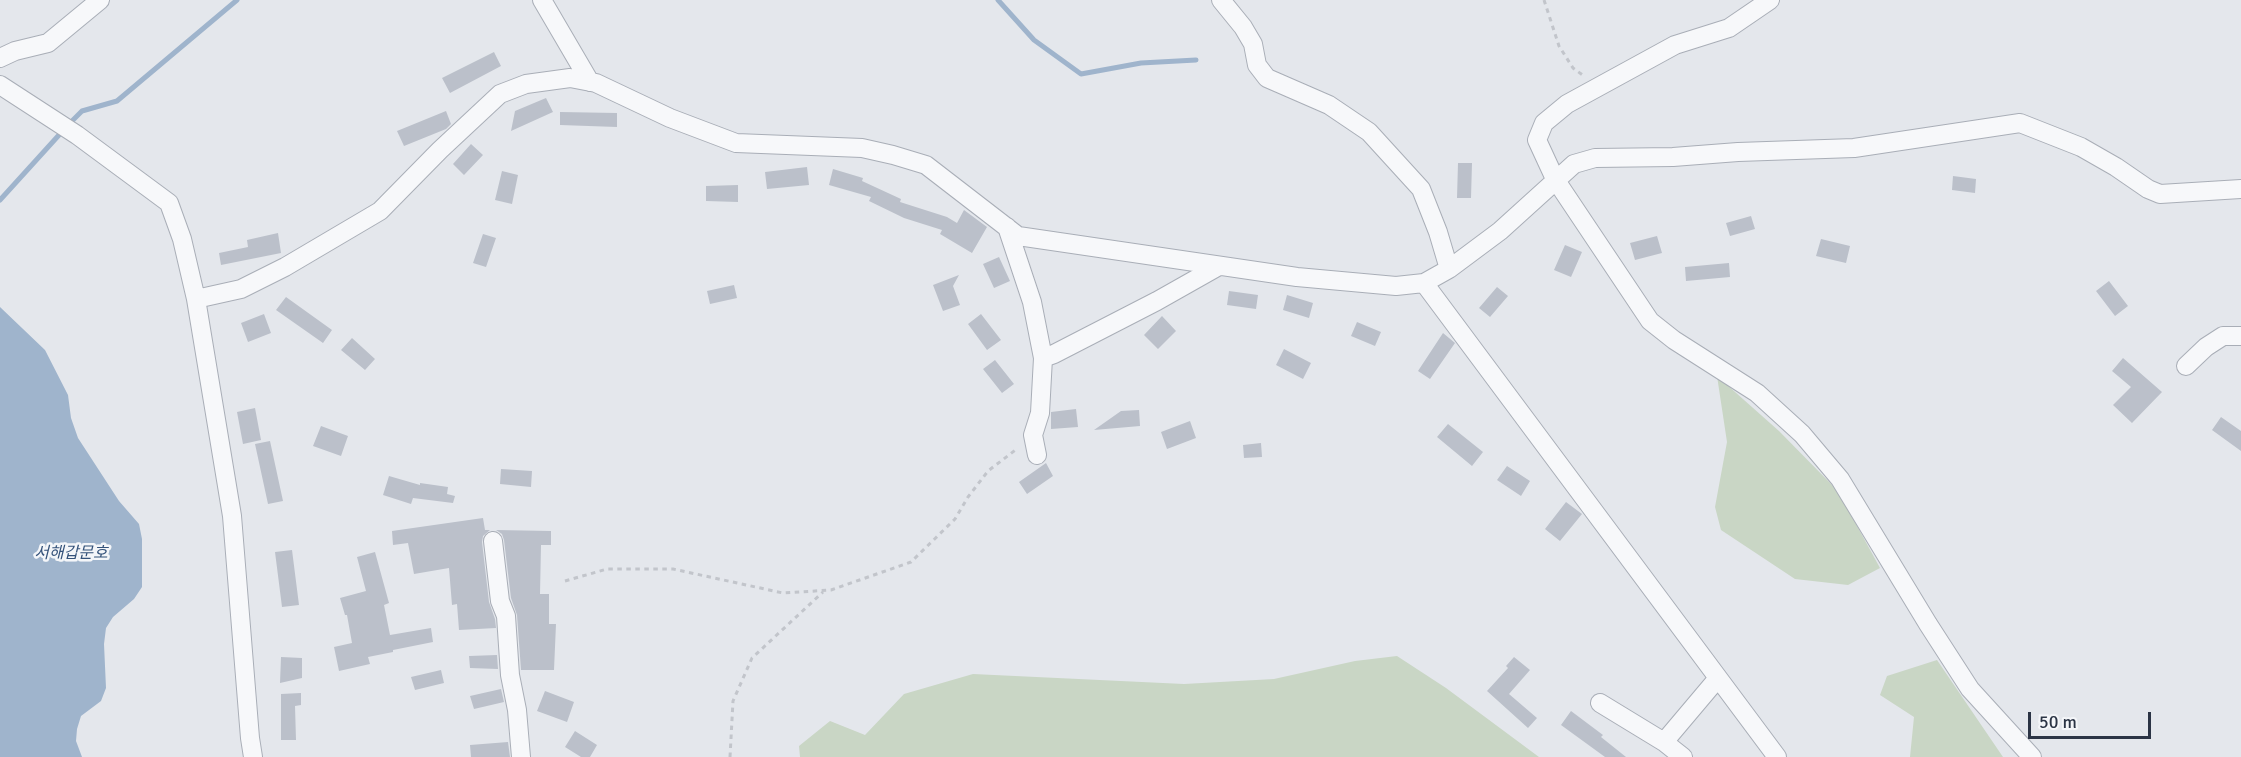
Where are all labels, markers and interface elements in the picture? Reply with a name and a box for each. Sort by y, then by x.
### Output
water label: 서해갑문호 [34,544,108,564]
scale bar [2031,700,2154,738]
text: 50 m [2039,711,2077,733]

